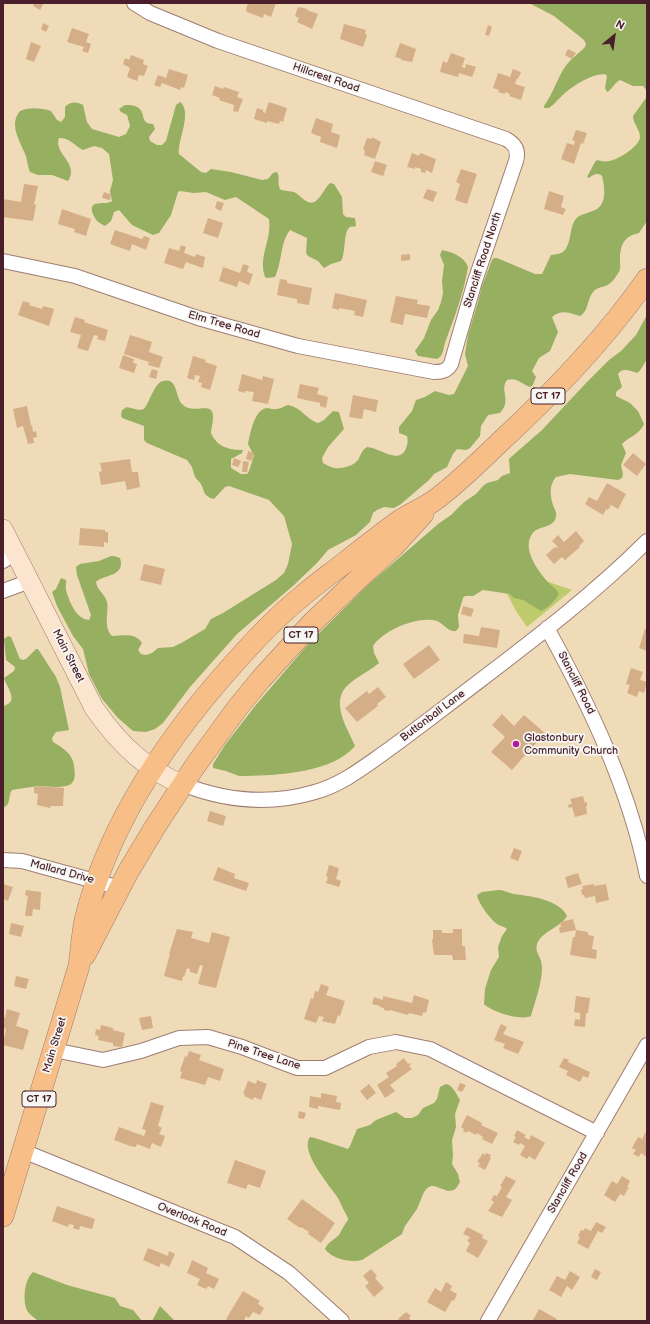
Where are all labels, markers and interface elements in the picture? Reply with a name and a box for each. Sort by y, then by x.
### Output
north arrow [594,16,634,56]
text: N [613,17,627,33]
street label: Hillcrest Road [291,60,361,96]
street label: Stancliff Road North [461,211,505,309]
street label: Elm Tree Road [187,308,261,342]
road number: CT 17 [531,388,565,404]
street label: Main Street [49,627,87,685]
road number: CT 17 [284,627,318,643]
street label: Stancliff Road [555,649,597,717]
street label: Buttonball Lane [398,687,468,745]
place label: Glastonbury Community Church [524,731,618,757]
marker: Glastonbury Community Church [511,739,521,749]
street label: Mallard Drive [29,857,95,887]
street label: Main Street [40,1015,70,1075]
street label: Pine Tree Lane [226,1037,302,1073]
road number: CT 17 [22,1091,56,1107]
street label: Stancliff Road [545,1150,591,1216]
street label: Overlook Road [155,1200,229,1240]

